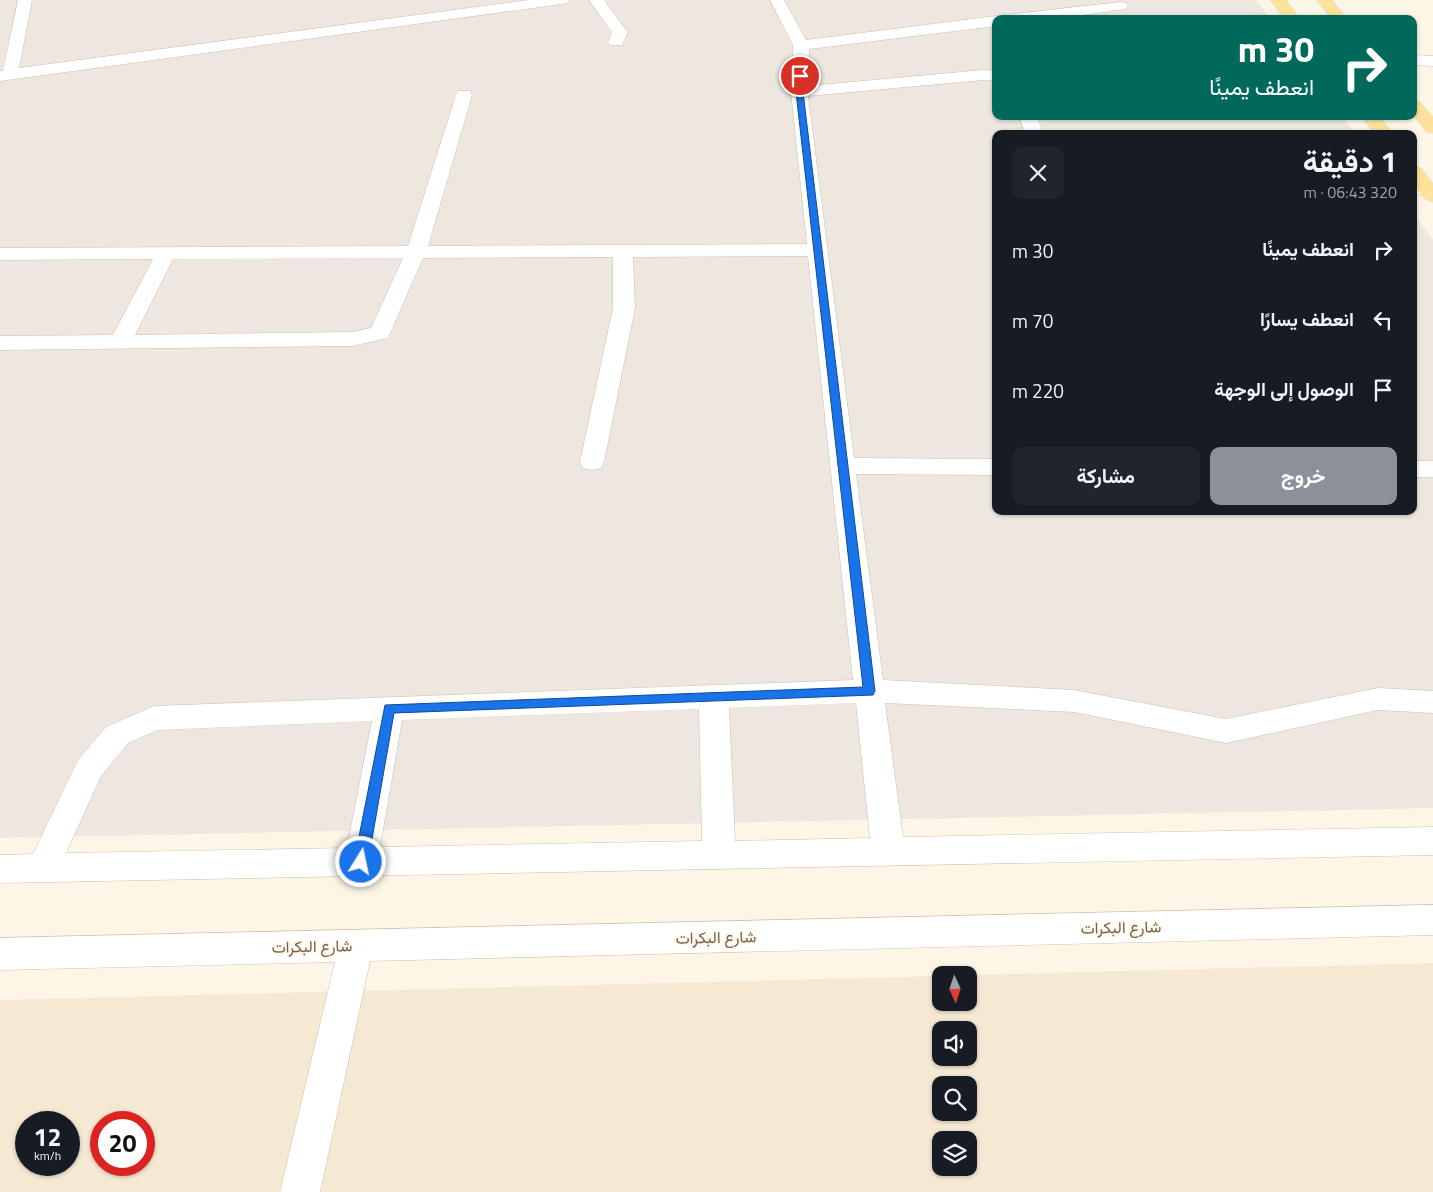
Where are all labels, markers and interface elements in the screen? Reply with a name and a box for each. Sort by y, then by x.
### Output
text: 30 m [1238,22,1314,76]
icon: right [1332,35,1397,100]
pin [779,55,821,97]
icon: arrive [786,62,814,90]
text: انعطف يمينًا [1209,70,1314,104]
text: 1 دقيقة [1303,138,1397,184]
button: close [1012,147,1064,199]
text: 320 m · 06:43 [1303,180,1397,204]
text: انعطف يمينًا [1262,234,1354,263]
text: 30 m [1012,236,1053,265]
icon: right [1369,236,1397,264]
text: انعطف يسارًا [1260,304,1354,333]
text: 70 m [1012,306,1053,335]
icon: left [1369,306,1397,334]
text: الوصول إلى الوجهة [1214,374,1354,403]
text: 220 m [1012,376,1064,405]
icon: arrive [1369,376,1397,404]
button: مشاركة [1012,447,1200,505]
button: خروج [1210,447,1397,505]
position arrow [334,835,386,887]
street label: شارع البكرات [1081,914,1161,940]
street label: شارع البكرات [676,924,756,950]
street label: شارع البكرات [272,933,352,959]
north arrow [932,966,978,1011]
map controls [932,966,977,1176]
button: sound [932,1021,977,1066]
button: search [932,1076,977,1121]
speed limit sign: 20 [90,1111,155,1176]
text: 12 [33,1118,62,1156]
button: layers [932,1131,977,1176]
text: km/h [34,1146,61,1165]

